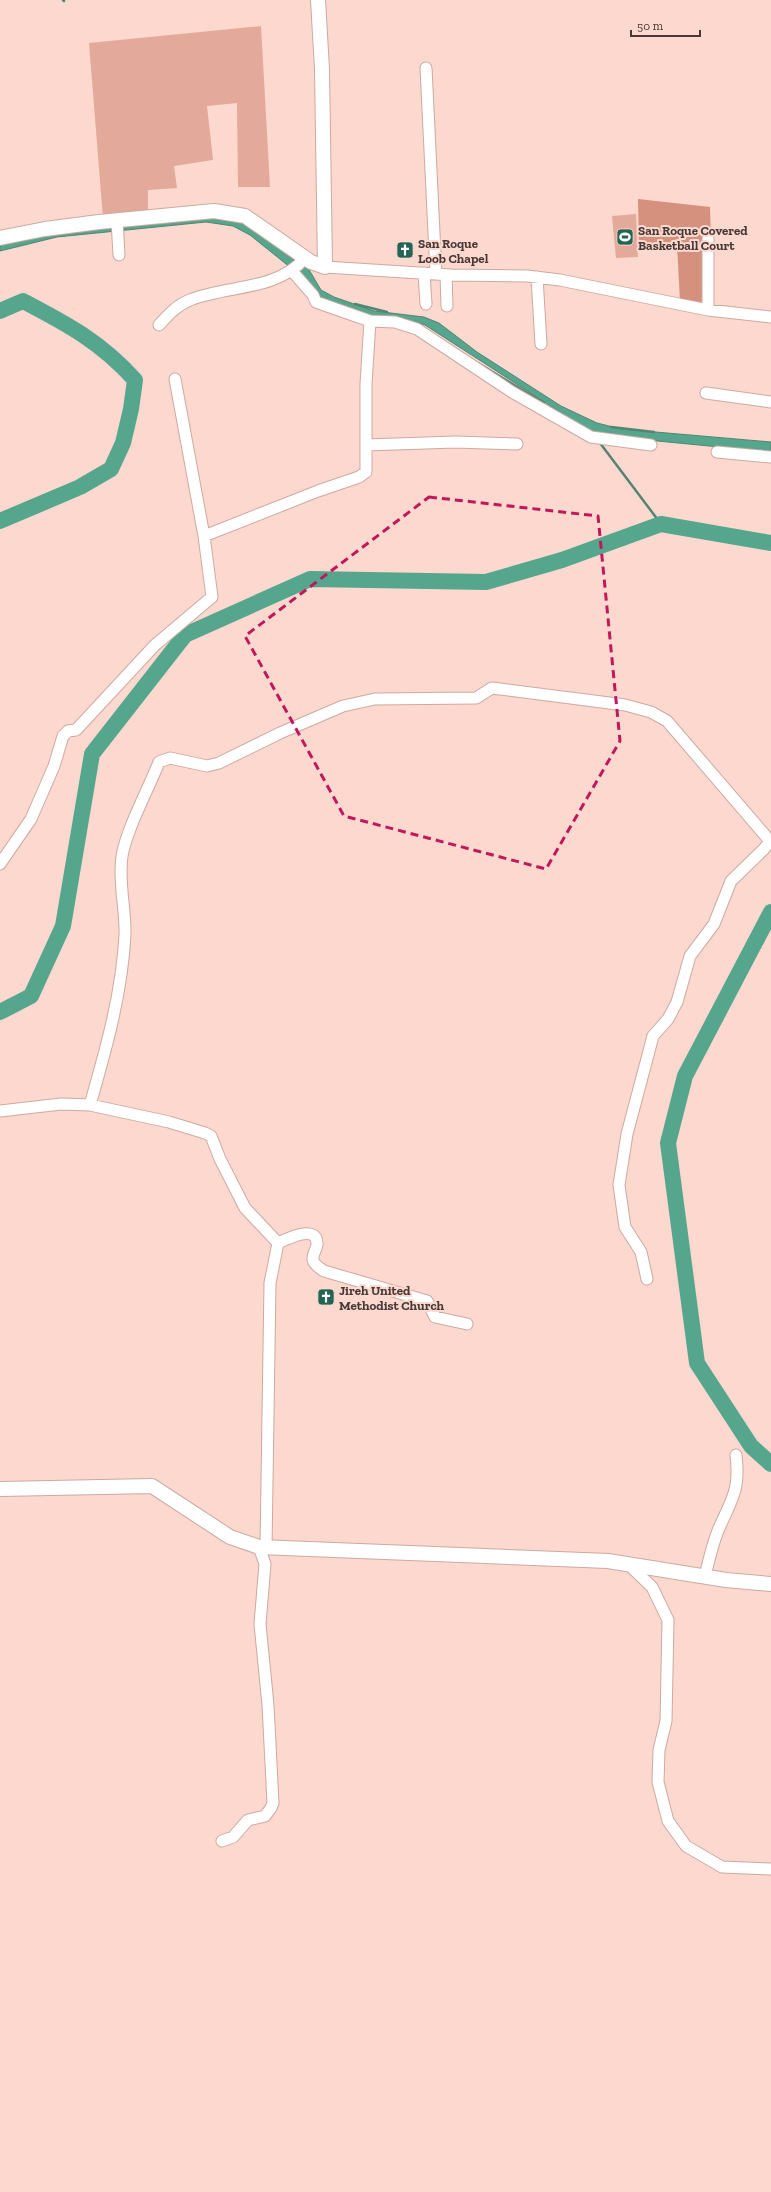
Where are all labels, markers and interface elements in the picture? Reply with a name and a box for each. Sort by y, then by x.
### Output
scale bar [631,12,700,38]
text: 50 m [637,19,664,33]
place label: San Roque Covered Basketball Court [638,223,748,253]
sports icon: San Roque Covered Basketball Court [615,227,635,247]
place label: San Roque Loob Chapel [418,236,489,266]
church icon: San Roque Loob Chapel [395,240,415,260]
place label: Jireh United Methodist Church [339,1283,445,1313]
church icon: Jireh United Methodist Church [316,1287,336,1307]

